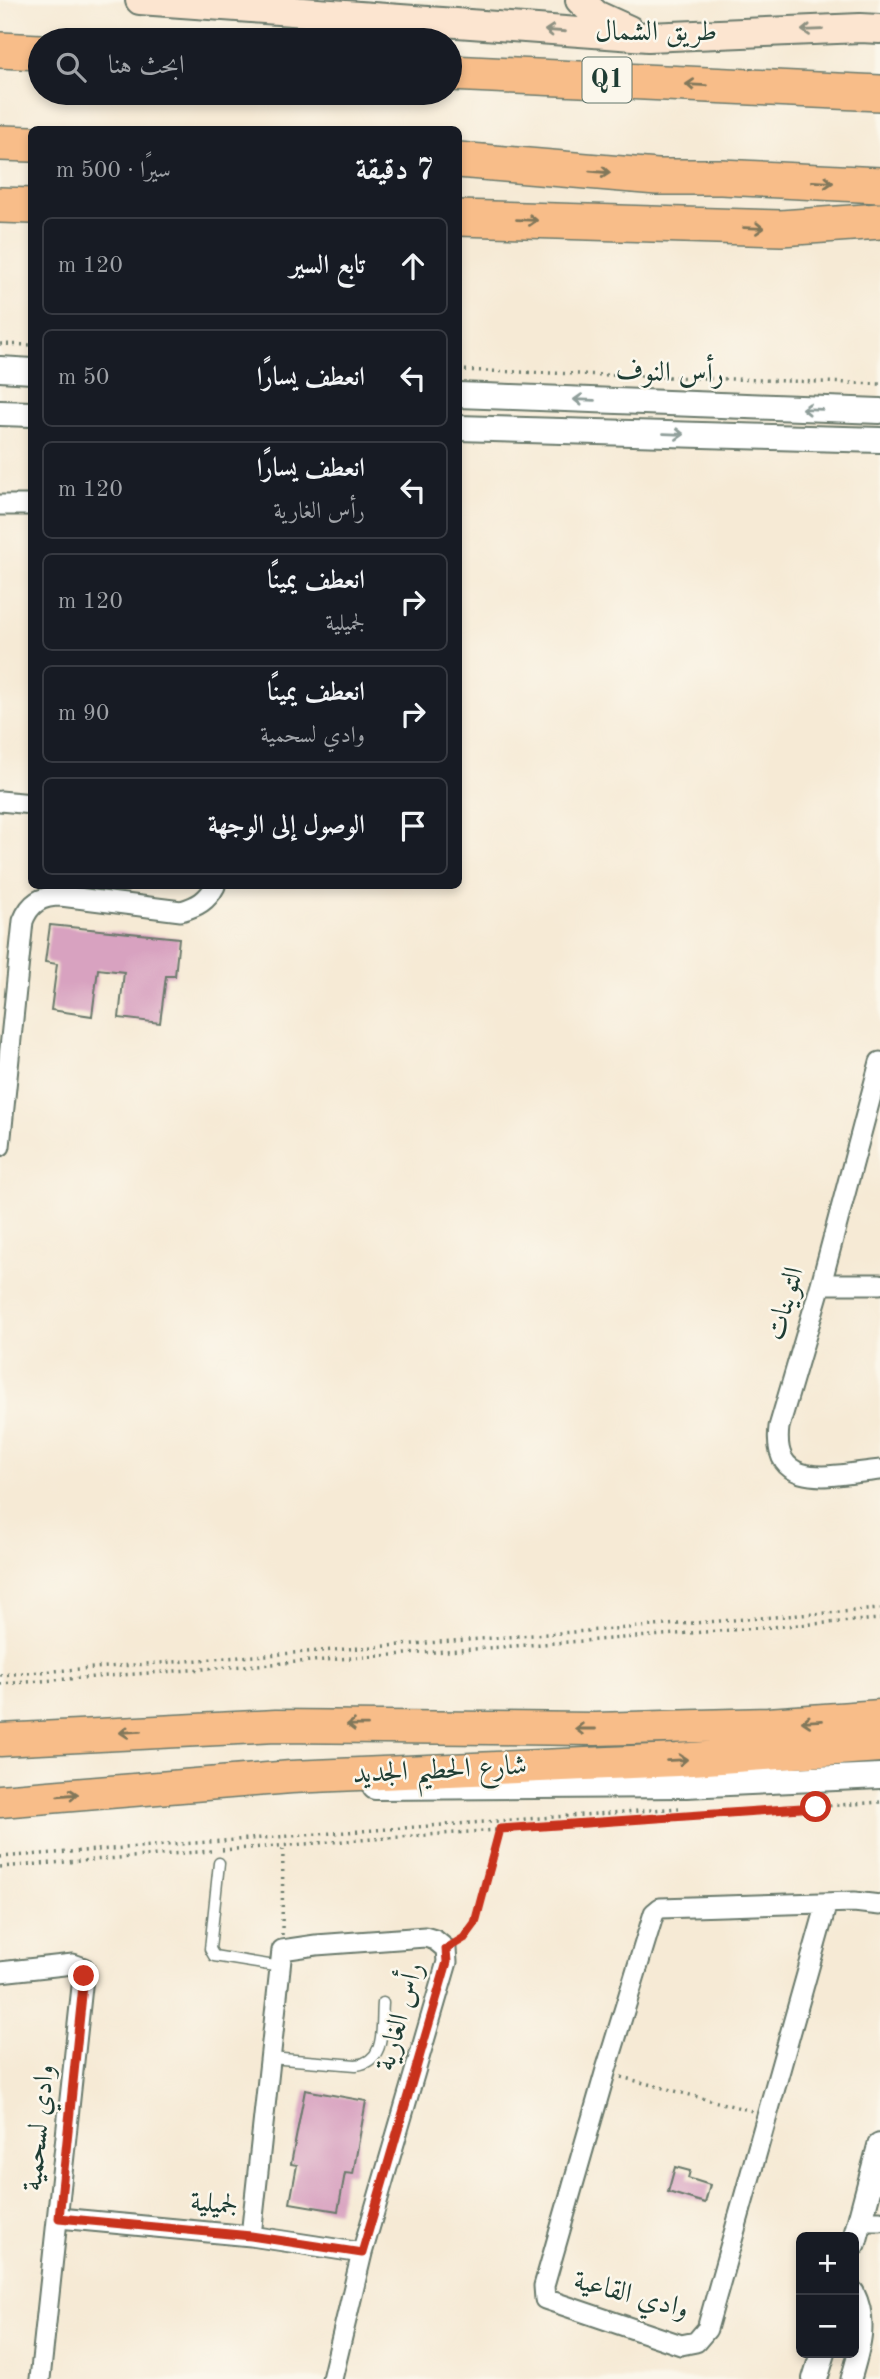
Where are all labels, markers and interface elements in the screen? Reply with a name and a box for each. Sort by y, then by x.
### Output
street label: طريق الشمال [595,19,717,48]
one-way arrow [801,23,824,36]
one-way arrow [544,24,567,37]
search box [28,28,462,105]
icon: search [52,48,90,86]
text: ابحث هنا [108,53,185,79]
road number: Q1 [582,58,632,102]
one-way arrow [685,78,707,91]
text: 7 دقيقة [356,156,434,186]
text: سيرًا · 500 m [56,159,171,182]
one-way arrow [588,166,610,179]
one-way arrow [811,176,834,189]
one-way arrow [515,214,538,227]
one-way arrow [742,221,765,234]
icon: ahead [394,247,432,285]
text: تابع السير [290,253,365,279]
text: 120 m [58,254,123,277]
street label: رأس النوف [615,350,725,391]
icon: left [394,359,432,397]
text: انعطف يسارًا [257,365,365,391]
text: 50 m [58,366,109,389]
one-way arrow [573,394,596,407]
one-way arrow [801,402,824,415]
one-way arrow [662,427,685,440]
text: انعطف يسارًا [257,456,365,482]
icon: left [394,471,432,509]
text: 120 m [58,478,123,501]
text: رأس الغارية [273,500,365,523]
text: انعطف يمينًا [267,568,365,594]
icon: right [394,583,432,621]
text: 120 m [58,590,123,613]
text: لجميلية [326,612,365,635]
text: انعطف يمينًا [267,680,365,706]
icon: right [394,695,432,733]
text: 90 m [58,702,109,725]
text: وادي لسحمية [260,724,365,747]
icon: arrive [394,807,432,845]
text: الوصول إلى الوجهة [208,813,365,839]
street label: التوينات [762,1264,811,1344]
one-way arrow [801,1715,824,1728]
one-way arrow [346,1719,369,1732]
one-way arrow [573,1722,596,1736]
one-way arrow [119,1726,142,1739]
street label: شارع الحطيم الجديد [352,1752,528,1801]
one-way arrow [666,1753,688,1766]
one-way arrow [56,1788,79,1801]
route start [800,1791,831,1822]
street label: رأس الغارية [364,1957,431,2075]
route end [68,1960,99,1991]
street label: وادي لسحمية [19,2063,67,2193]
street label: لجميلية [189,2189,239,2221]
map controls [796,2232,859,2358]
button: + [796,2232,859,2295]
street label: وادي القاعية [569,2267,692,2331]
button: − [796,2295,859,2358]

